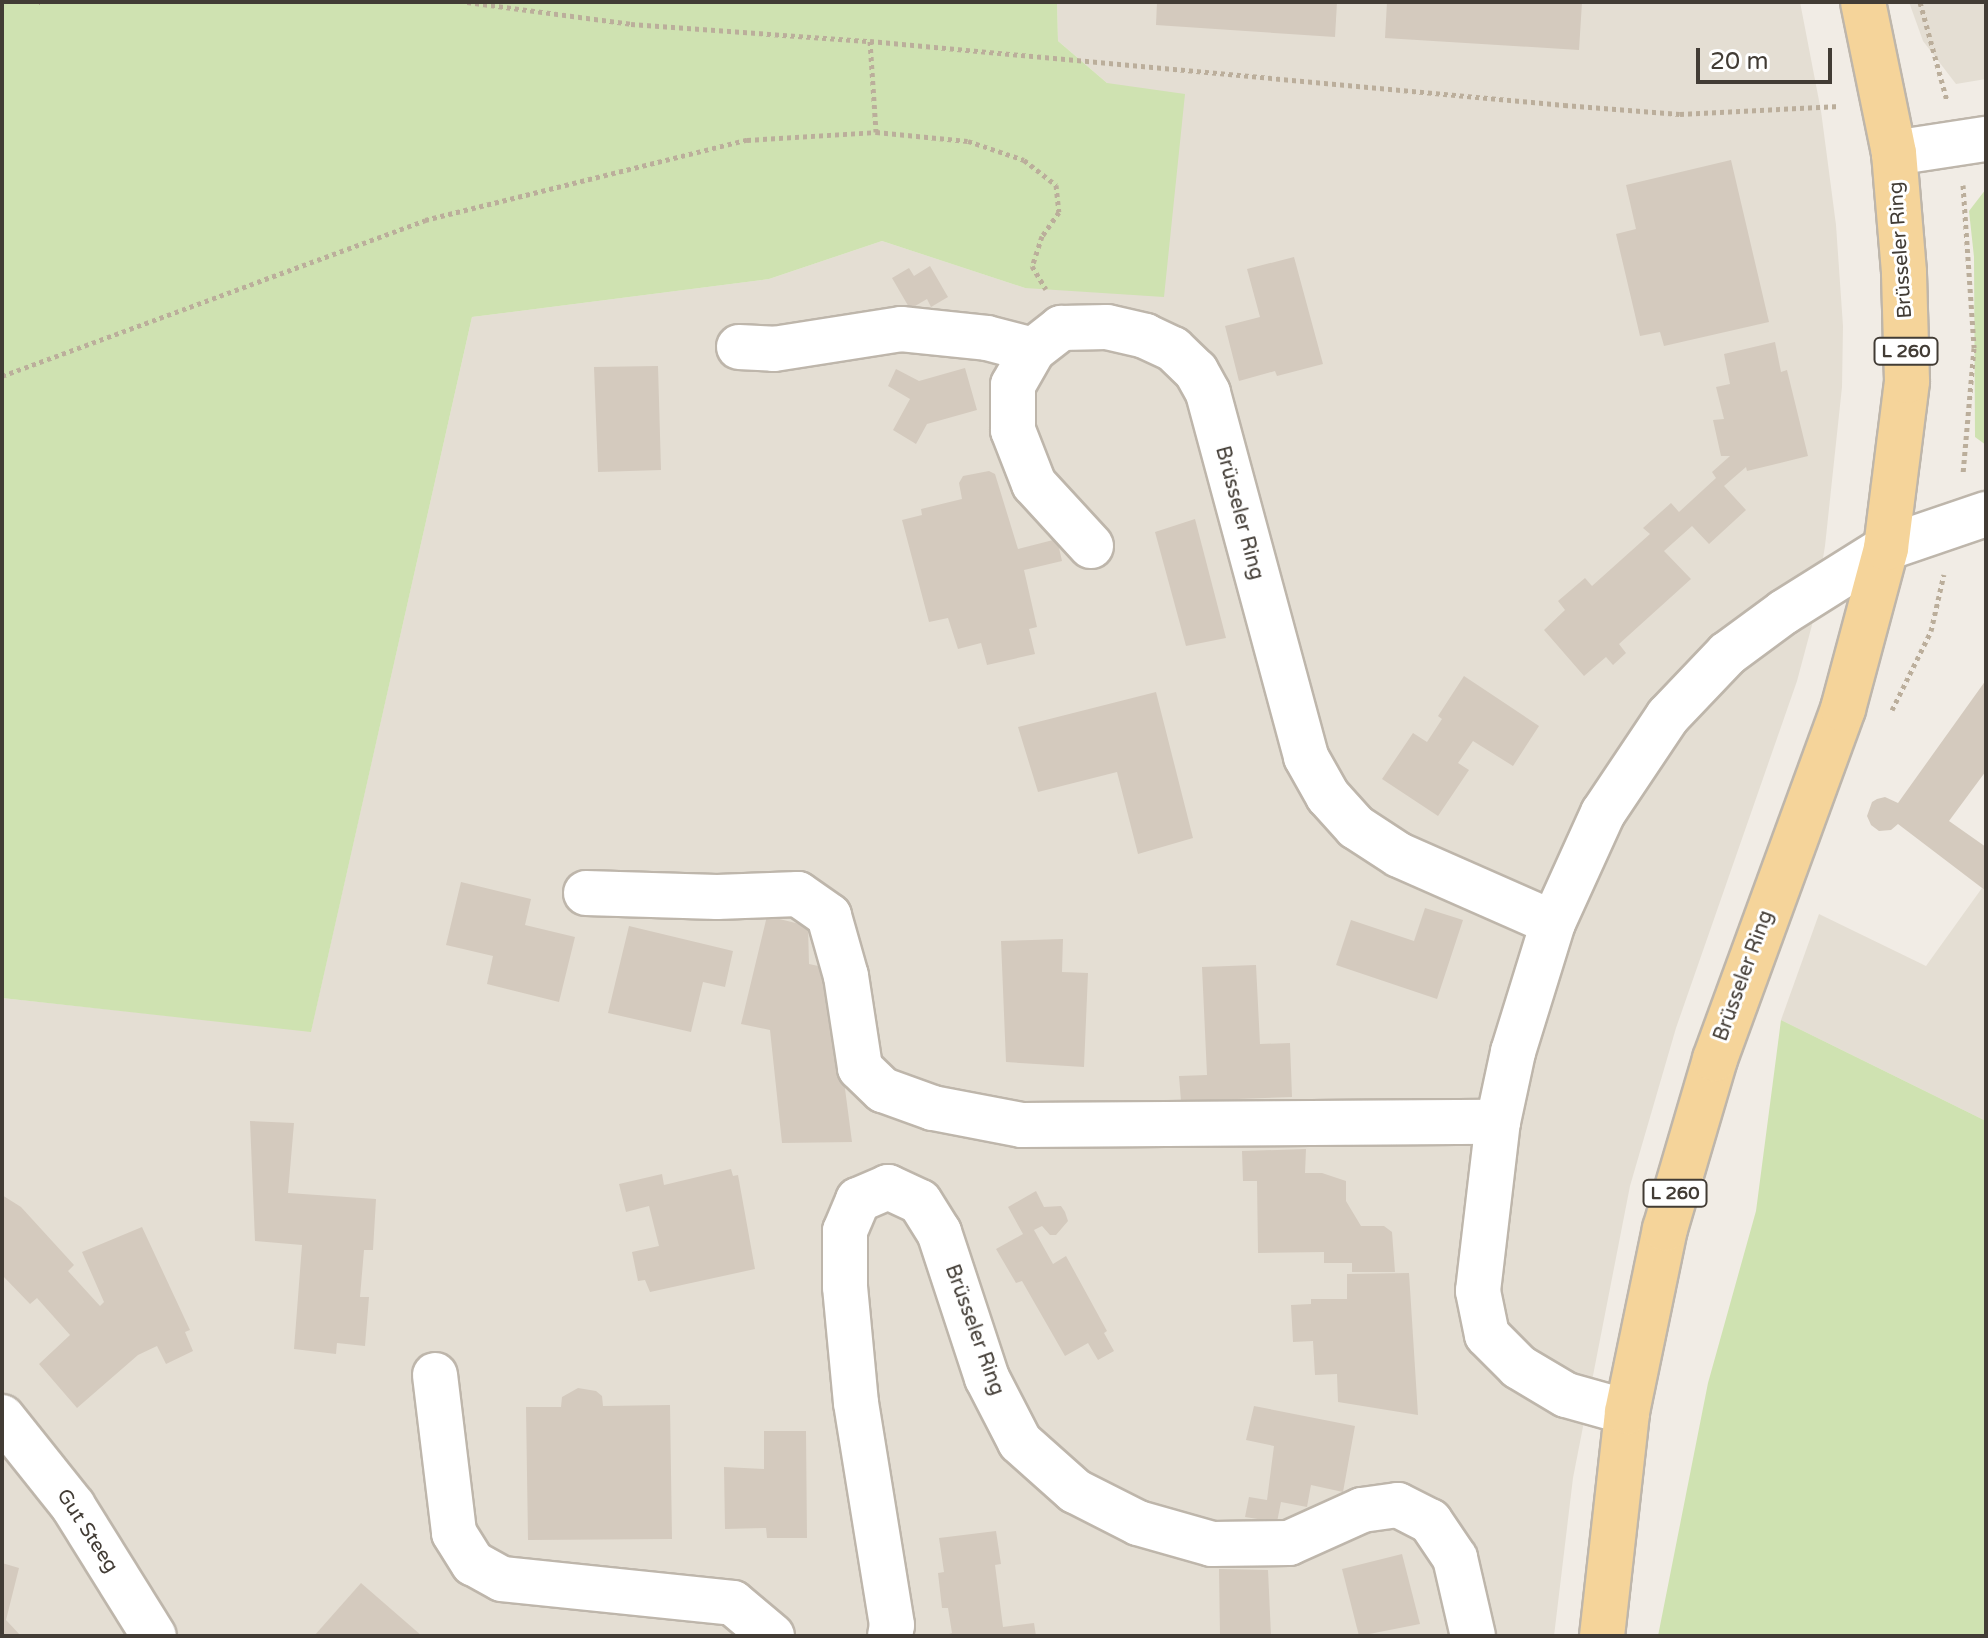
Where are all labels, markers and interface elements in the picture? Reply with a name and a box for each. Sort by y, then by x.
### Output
scale bar [1700,32,1836,82]
text: 20 m [1710,47,1768,76]
street label: Brüsseler Ring [1884,181,1918,319]
road number: L 260 [1872,337,1940,365]
street label: Brüsseler Ring [1210,444,1268,582]
street label: Brüsseler Ring [1709,907,1779,1045]
road number: L 260 [1641,1179,1709,1207]
street label: Brüsseler Ring [939,1261,1009,1399]
street label: Gut Steeg [51,1485,123,1577]

